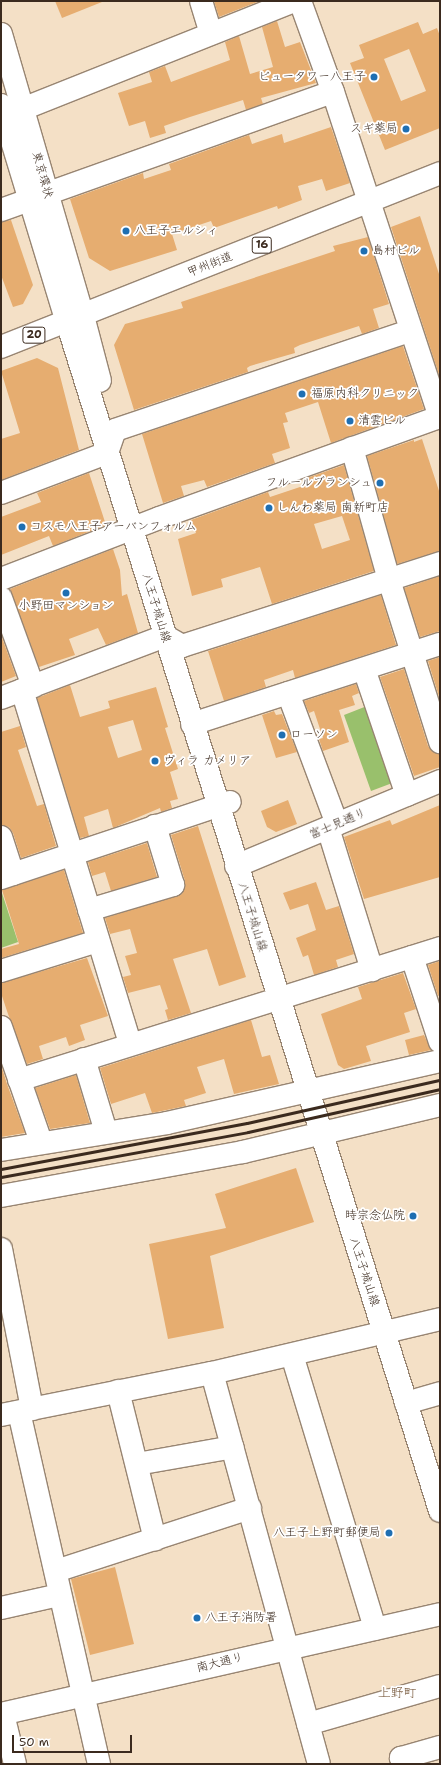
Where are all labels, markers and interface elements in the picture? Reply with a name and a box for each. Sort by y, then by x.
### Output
place label: ビュータワー八王子 [258,70,366,84]
marker: ビュータワー八王子 [369,72,379,82]
place label: スギ薬局 [350,122,398,136]
marker: スギ薬局 [401,124,411,134]
street label: 東京環状 [28,150,56,200]
place label: 八王子エルシィ [134,224,218,238]
marker: 八王子エルシィ [121,226,131,236]
road number: 16 [251,236,273,254]
place label: 島村ビル [372,244,420,258]
marker: 島村ビル [359,246,369,256]
street label: 甲州街道 [185,249,235,281]
road number: 20 [22,326,46,344]
place label: 福原内科クリニック [311,387,419,401]
marker: 福原内科クリニック [296,388,308,400]
place label: 清雲ビル [358,414,406,428]
marker: 清雲ビル [345,416,355,426]
place label: フルールブランシュ [264,476,372,490]
marker: フルールブランシュ [375,478,385,488]
place label: しんわ薬局 南新町店 [277,501,389,515]
marker: しんわ薬局 南新町店 [264,503,274,513]
place label: コスモ八王子アーバンフォルム [30,520,198,534]
marker: コスモ八王子アーバンフォルム [17,522,27,532]
street label: 八王子城山線 [139,571,173,645]
marker: 小野田マンション [61,588,71,598]
place label: 小野田マンション [18,599,114,613]
place label: ローソン [290,728,338,742]
marker: ローソン [277,730,287,740]
place label: ヴィラ カメリア [163,754,251,768]
marker: ヴィラ カメリア [150,756,160,766]
street label: 富士見通り [308,806,368,842]
street label: 八王子城山線 [235,880,269,954]
place label: 時宗念仏院 [345,1209,405,1223]
marker: 時宗念仏院 [408,1211,418,1221]
street label: 八王子城山線 [346,1236,382,1308]
place label: 八王子上野町郵便局 [273,1526,381,1540]
marker: 八王子上野町郵便局 [384,1528,394,1538]
place label: 八王子消防署 [205,1611,277,1625]
marker: 八王子消防署 [192,1613,202,1623]
street label: 南大通り [195,1650,245,1676]
district label: 上野町 [378,1685,416,1701]
scale bar [14,1727,134,1753]
text: 50 m [19,1734,49,1750]

